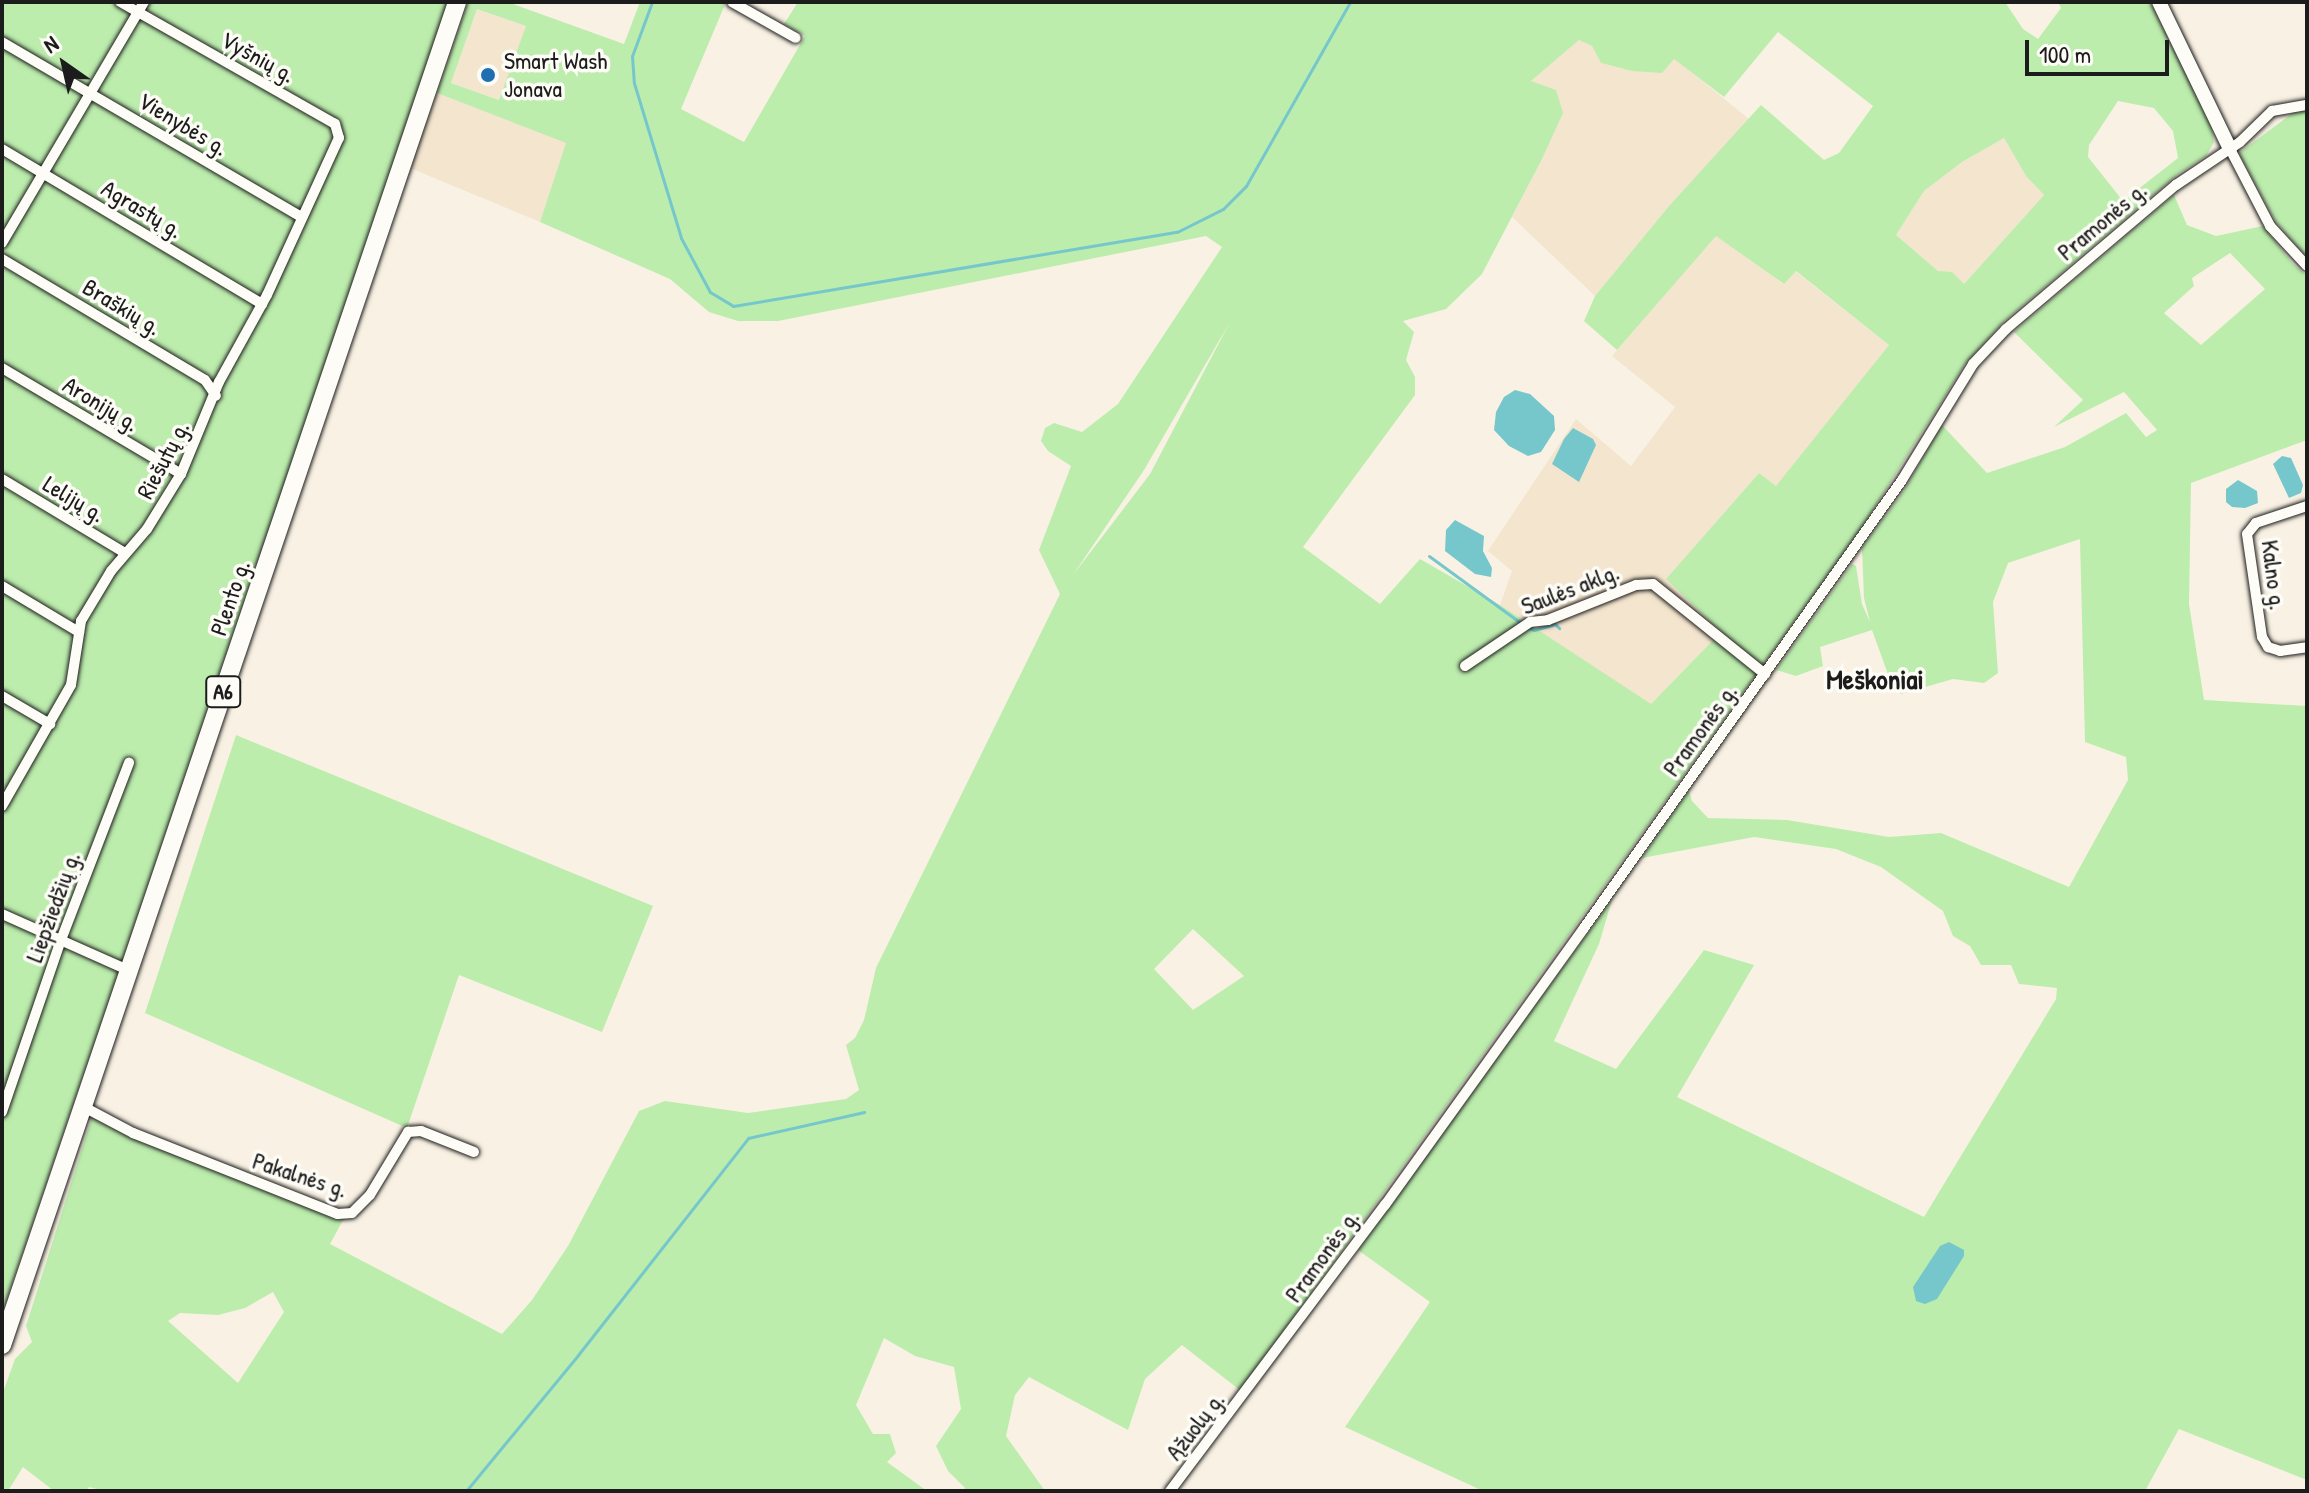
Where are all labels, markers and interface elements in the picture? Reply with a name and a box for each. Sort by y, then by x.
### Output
north arrow [24,24,104,104]
scale bar [2029,24,2173,74]
street label: Vyšnių g. [216,25,300,89]
text: N [37,28,64,60]
text: 100 m [2039,38,2091,70]
place label: Smart Wash Jonava [504,47,607,103]
marker: Smart Wash Jonava [479,66,497,84]
street label: Vienybės g. [133,86,233,162]
street label: Agrastų g. [96,174,188,244]
street label: Pramonės g. [2052,176,2152,266]
street label: Braškių g. [78,272,166,342]
street label: Aronijų g. [58,370,144,438]
street label: Riešutų g. [131,416,195,504]
street label: Lelijų g. [38,469,110,529]
street label: Kalno g. [2255,538,2293,612]
street label: Plento g. [204,557,256,639]
street label: Saulės aklg. [1517,557,1623,621]
district label: Meškoniai [1826,662,1924,696]
road number: A6 [205,674,241,710]
street label: Pramonės g. [1657,678,1743,782]
street label: Liepžiedžių g. [20,848,86,966]
street label: Pakalnės g. [249,1146,351,1204]
street label: Pramonės g. [1279,1204,1365,1308]
street label: Ąžuolų g. [1159,1386,1231,1466]

